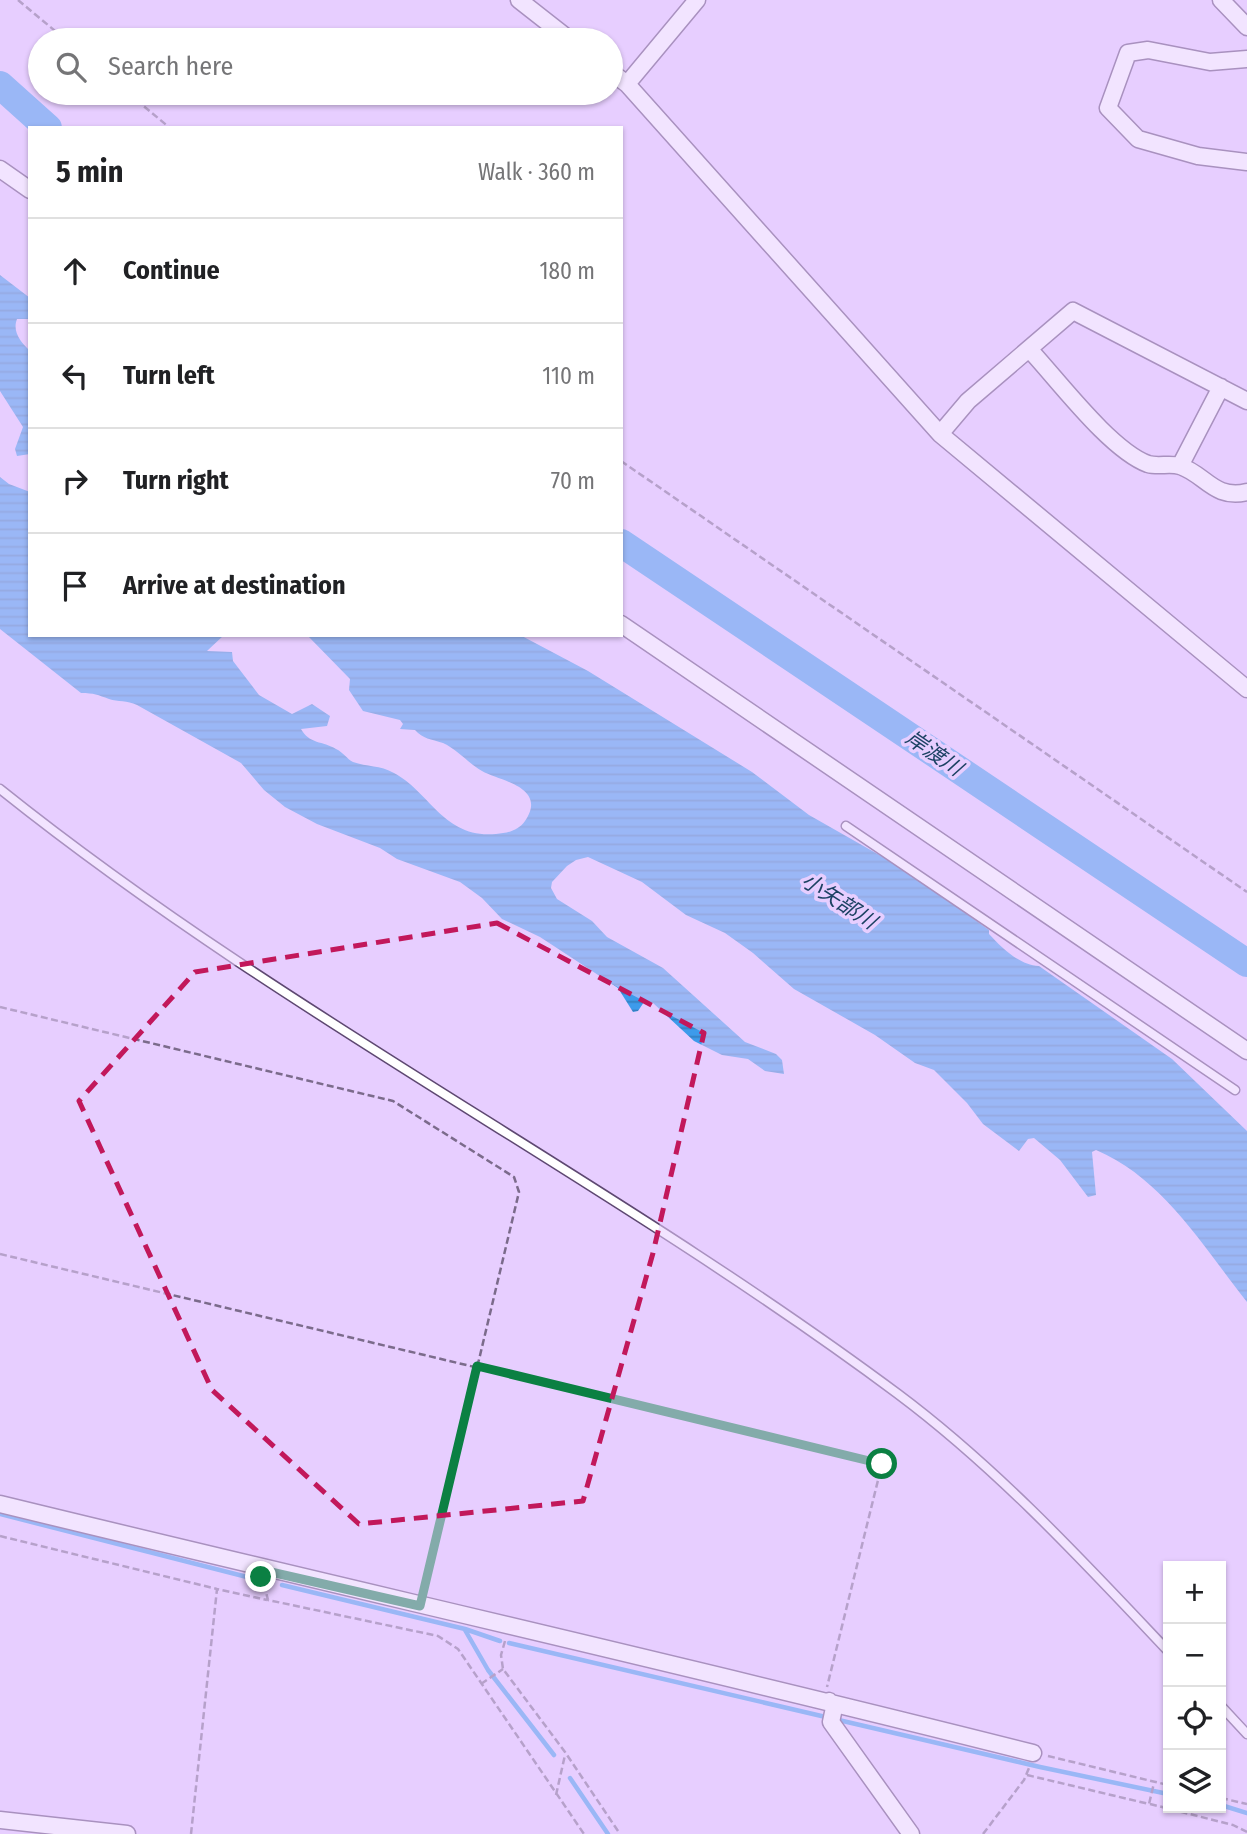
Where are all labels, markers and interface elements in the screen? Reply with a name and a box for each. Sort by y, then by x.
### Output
search box [28,28,623,105]
icon: search [52,48,90,86]
text: Search here [108,51,233,82]
text: 5 min [56,154,123,190]
text: Walk · 360 m [478,158,595,186]
icon: ahead [56,252,94,290]
text: Continue [123,255,220,286]
text: 180 m [539,257,595,285]
icon: left [56,357,94,395]
text: Turn left [123,360,215,391]
text: 110 m [542,362,595,390]
icon: right [56,462,94,500]
text: Turn right [123,465,229,496]
text: 70 m [551,467,595,495]
icon: arrive [56,567,94,605]
text: Arrive at destination [123,570,346,601]
water label: 岸渡川 [901,725,969,783]
water label: 小矢部川 [797,867,883,936]
route start [866,1448,897,1479]
route end [245,1561,276,1592]
map controls [1163,1561,1226,1813]
button: + [1163,1561,1226,1624]
button: − [1163,1624,1226,1687]
button: locate [1163,1687,1226,1750]
button: layers [1163,1750,1226,1813]

